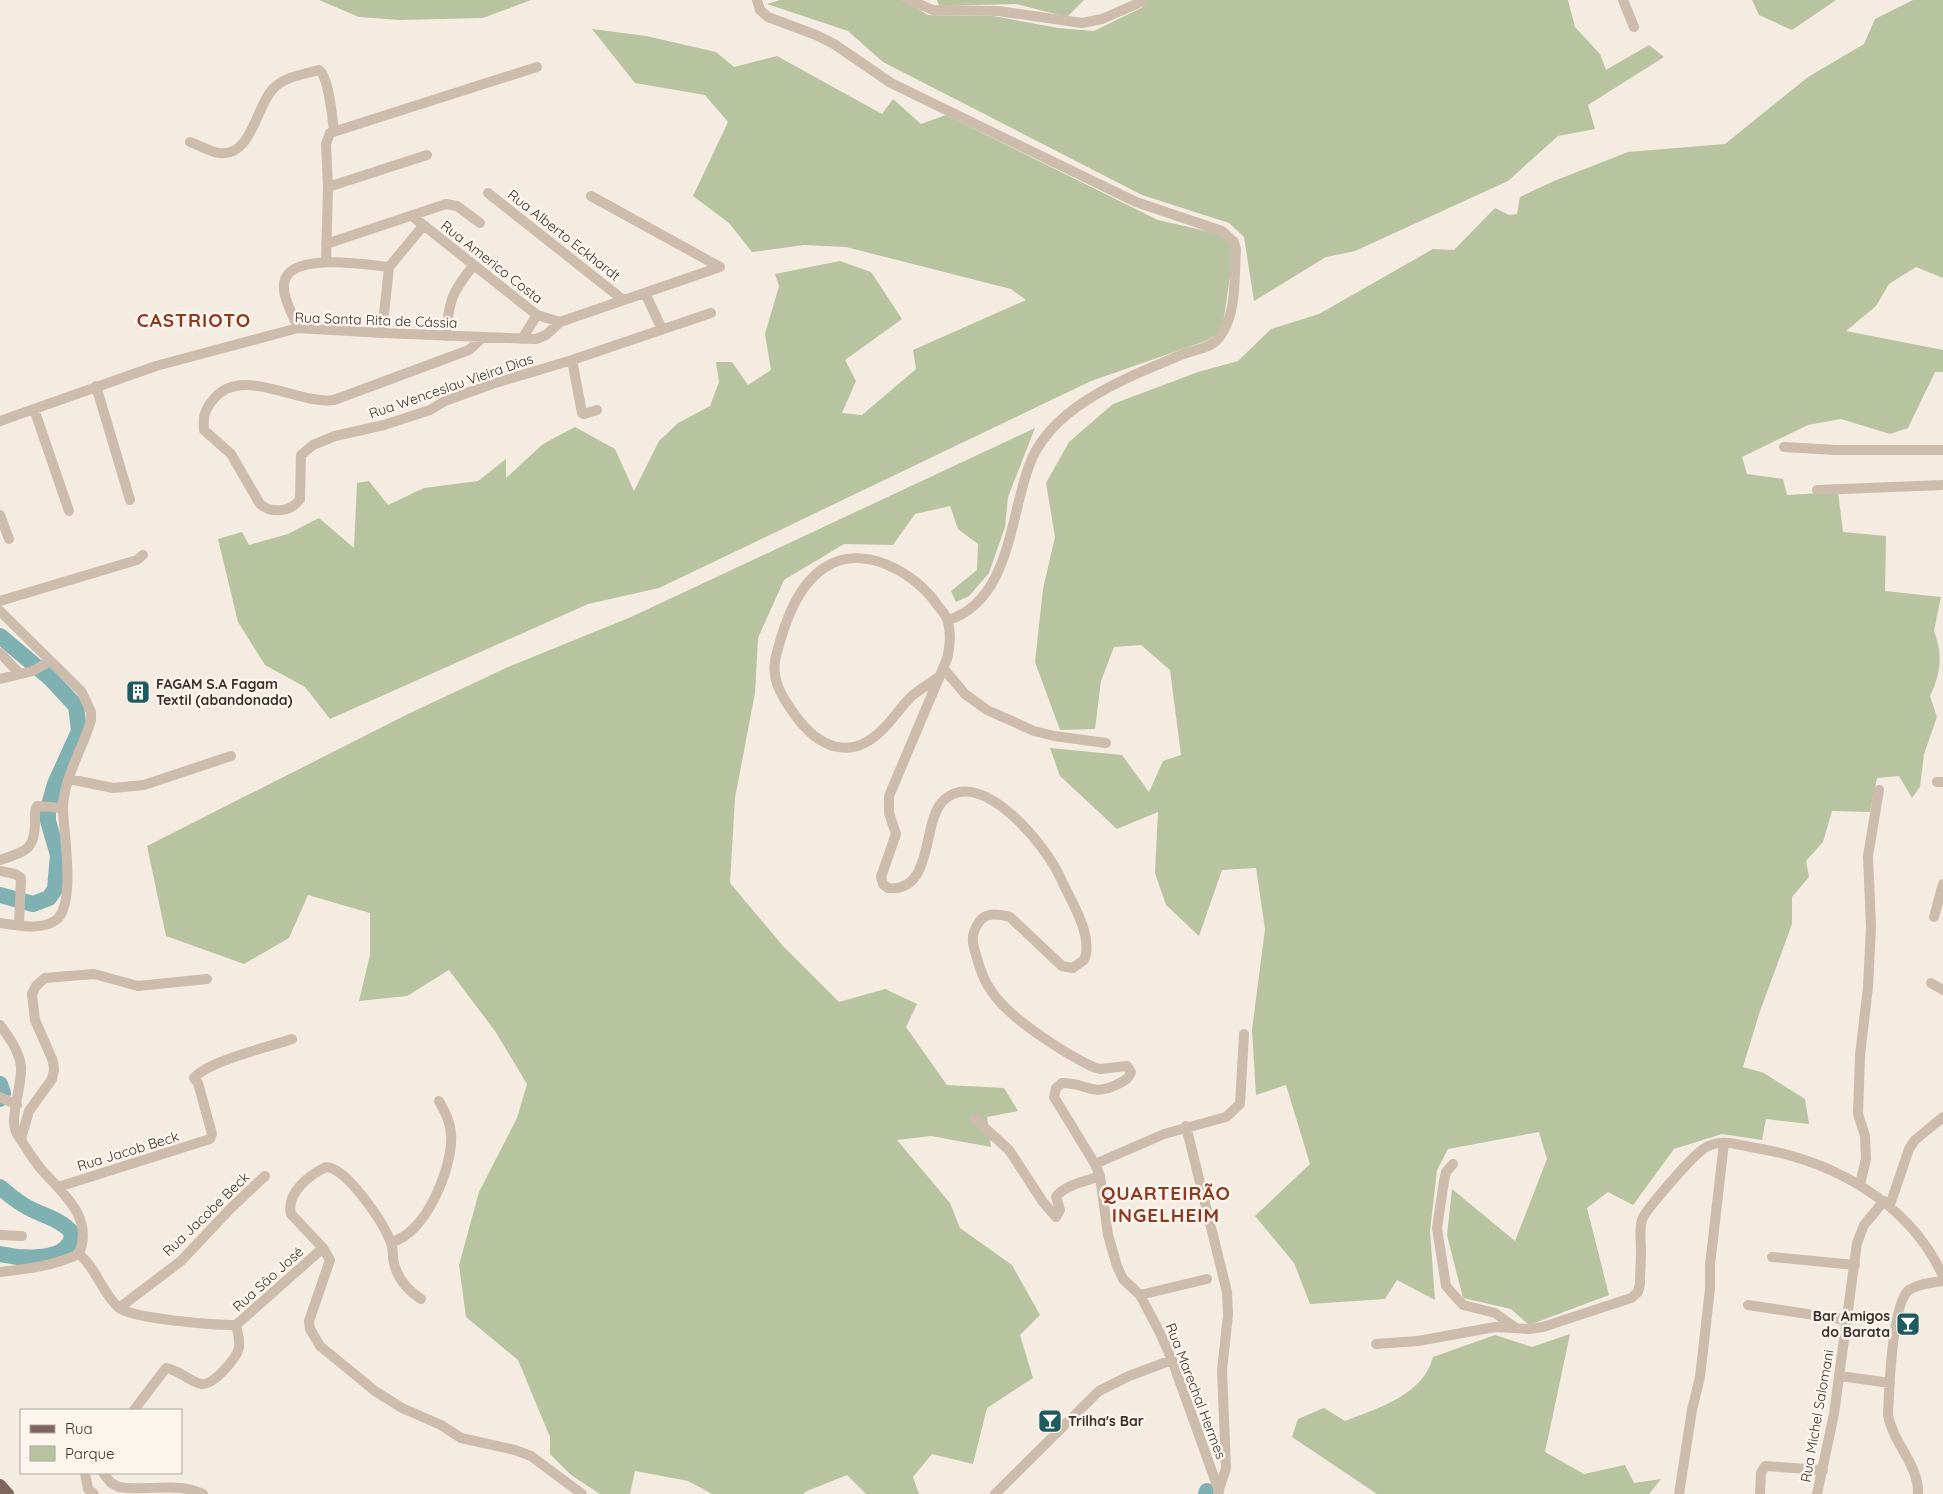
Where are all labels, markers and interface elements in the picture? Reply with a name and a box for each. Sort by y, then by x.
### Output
street label: Rua Alberto Eckhardt [504,185,624,285]
street label: Rua Americo Costa [437,217,547,307]
district label: CASTRIOTO [137,308,251,332]
street label: Rua Santa Rita de Cássia [294,308,458,332]
street label: Rua Wenceslau Vieira Dias [366,349,536,423]
place label: FAGAM S.A Fagam Textil (abandonada) [156,675,293,709]
building icon: FAGAM S.A Fagam Textil (abandonada) [125,679,151,705]
street label: Rua Jacob Beck [75,1127,181,1175]
street label: Rua Jacobe Beck [159,1168,253,1260]
district label: QUARTEIRÃO INGELHEIM [1101,1181,1231,1227]
street label: Rua Sâo José [229,1242,307,1315]
place label: Bar Amigos do Barata [1813,1307,1890,1341]
bar icon: Bar Amigos do Barata [1895,1311,1921,1337]
street label: Rua Marechal Hermes [1162,1321,1230,1461]
street label: Rua Michel Salomani [1796,1348,1838,1484]
bar icon: Trilha's Bar [1037,1408,1063,1434]
legend [20,1409,182,1474]
place label: Trilha's Bar [1068,1412,1144,1430]
text: Rua [65,1419,93,1438]
text: Parque [65,1444,115,1463]

